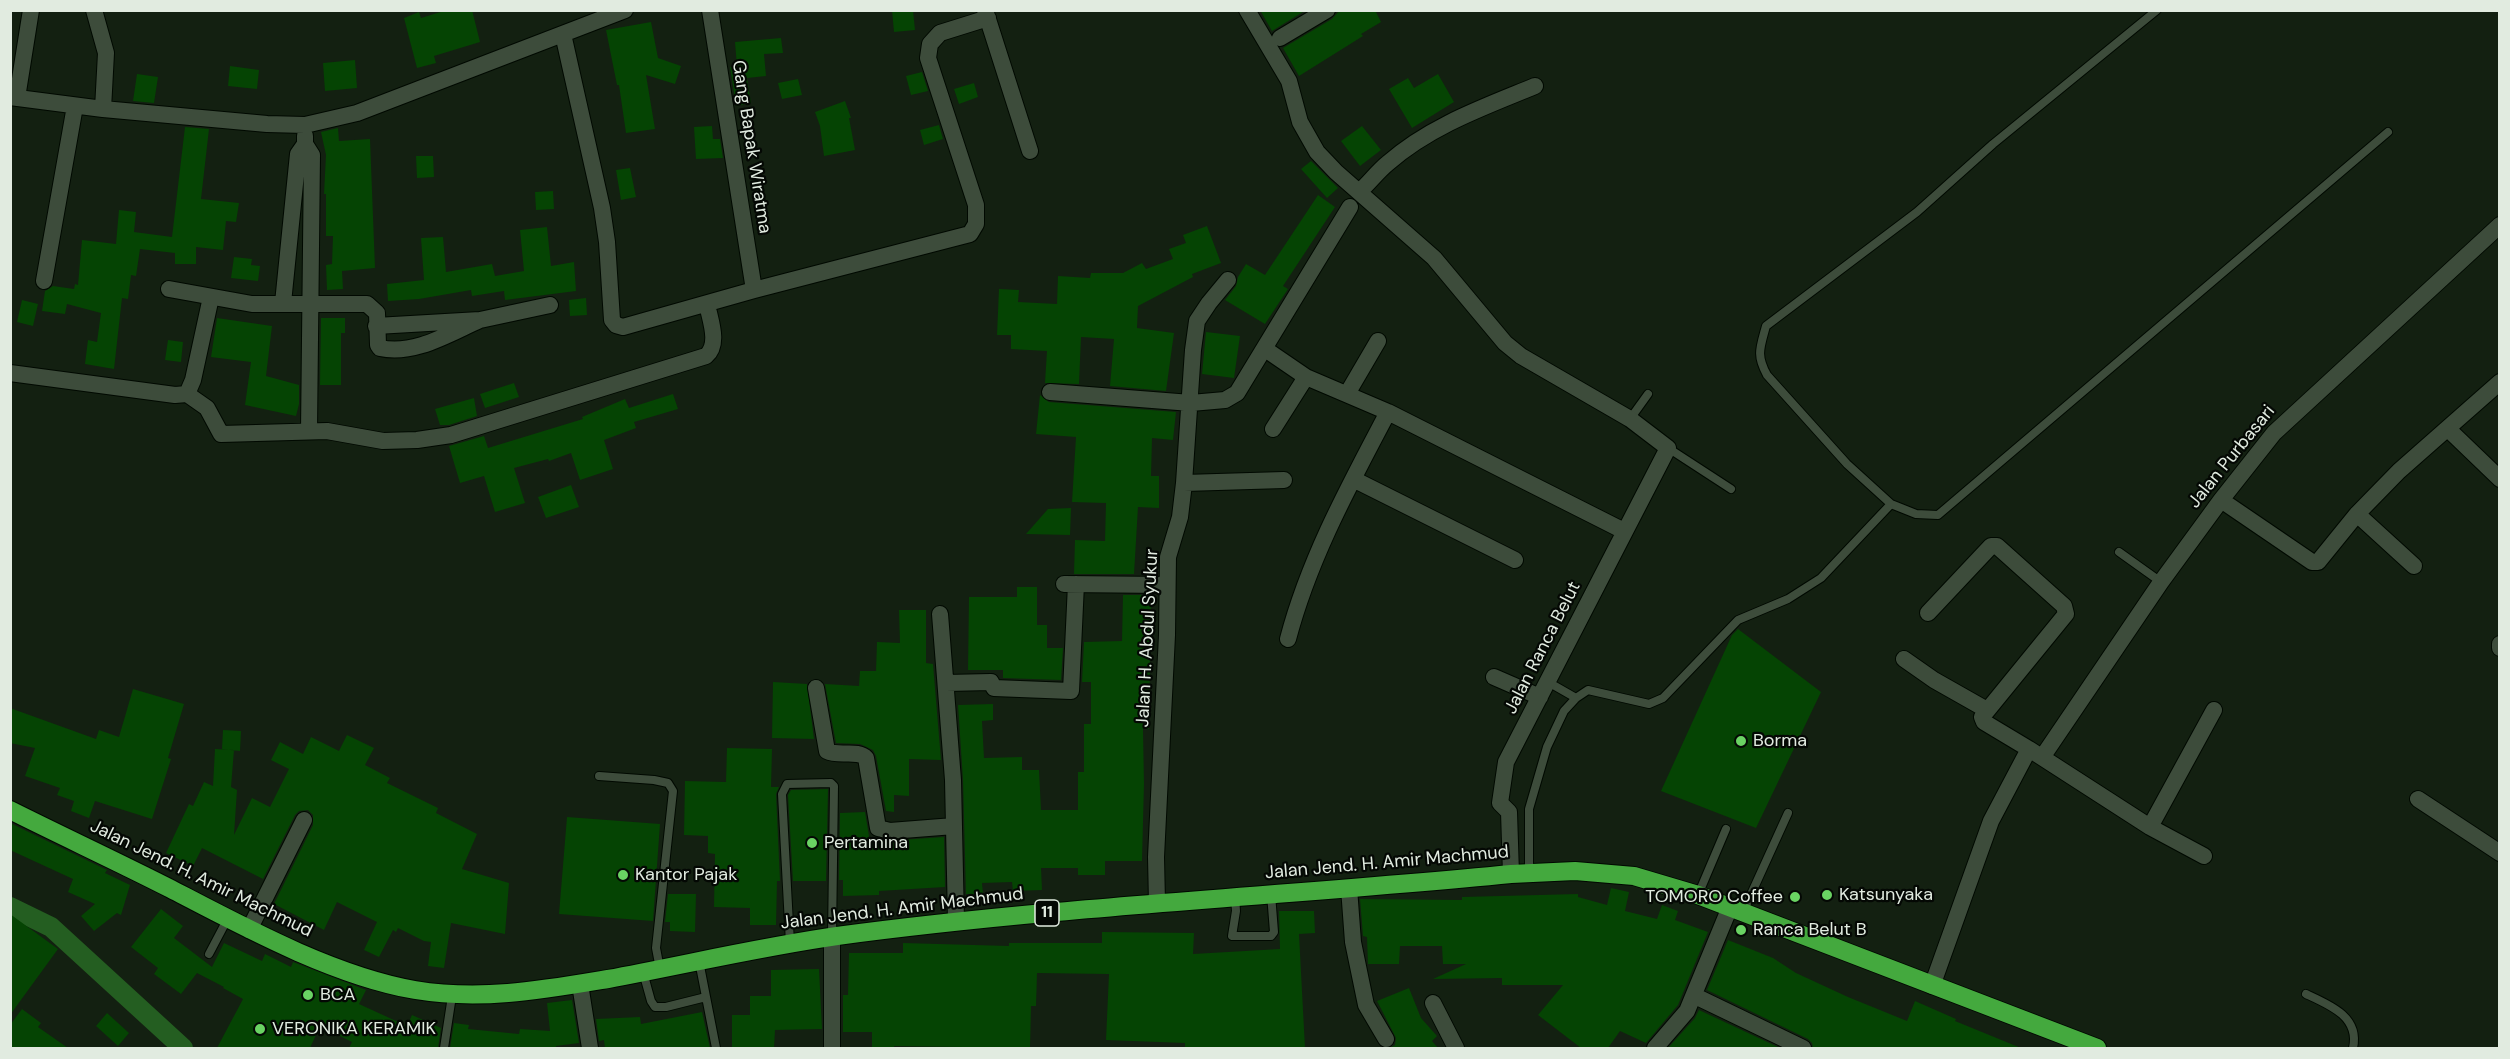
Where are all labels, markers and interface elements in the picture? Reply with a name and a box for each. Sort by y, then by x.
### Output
street label: Gang Bapak Wiratma [727,59,775,235]
street label: Jalan Purbasari [2184,401,2280,513]
street label: Jalan H. Abdul Syukur [1133,548,1163,728]
street label: Jalan Ranca Belut [1500,578,1586,718]
place label: Borma [1753,730,1807,752]
marker: Borma [1734,734,1748,748]
street label: Jalan Jend. H. Amir Machmud [86,816,316,942]
place label: Pertamina [824,832,908,854]
marker: Pertamina [805,836,819,850]
street label: Jalan Jend. H. Amir Machmud [1264,842,1510,884]
place label: Kantor Pajak [635,864,737,886]
marker: Kantor Pajak [616,868,630,882]
street label: Jalan Jend. H. Amir Machmud [779,883,1025,935]
place label: Katsunyaka [1839,884,1933,906]
place label: TOMORO Coffee [1645,886,1783,908]
marker: Katsunyaka [1820,888,1834,902]
marker: TOMORO Coffee [1788,890,1802,904]
road number: 11 [1035,900,1059,926]
place label: Ranca Belut B [1753,919,1867,941]
marker: Ranca Belut B [1734,923,1748,937]
place label: BCA [320,984,355,1006]
marker: BCA [301,988,315,1002]
place label: VERONIKA KERAMIK [272,1018,436,1040]
marker: VERONIKA KERAMIK [253,1022,267,1036]

